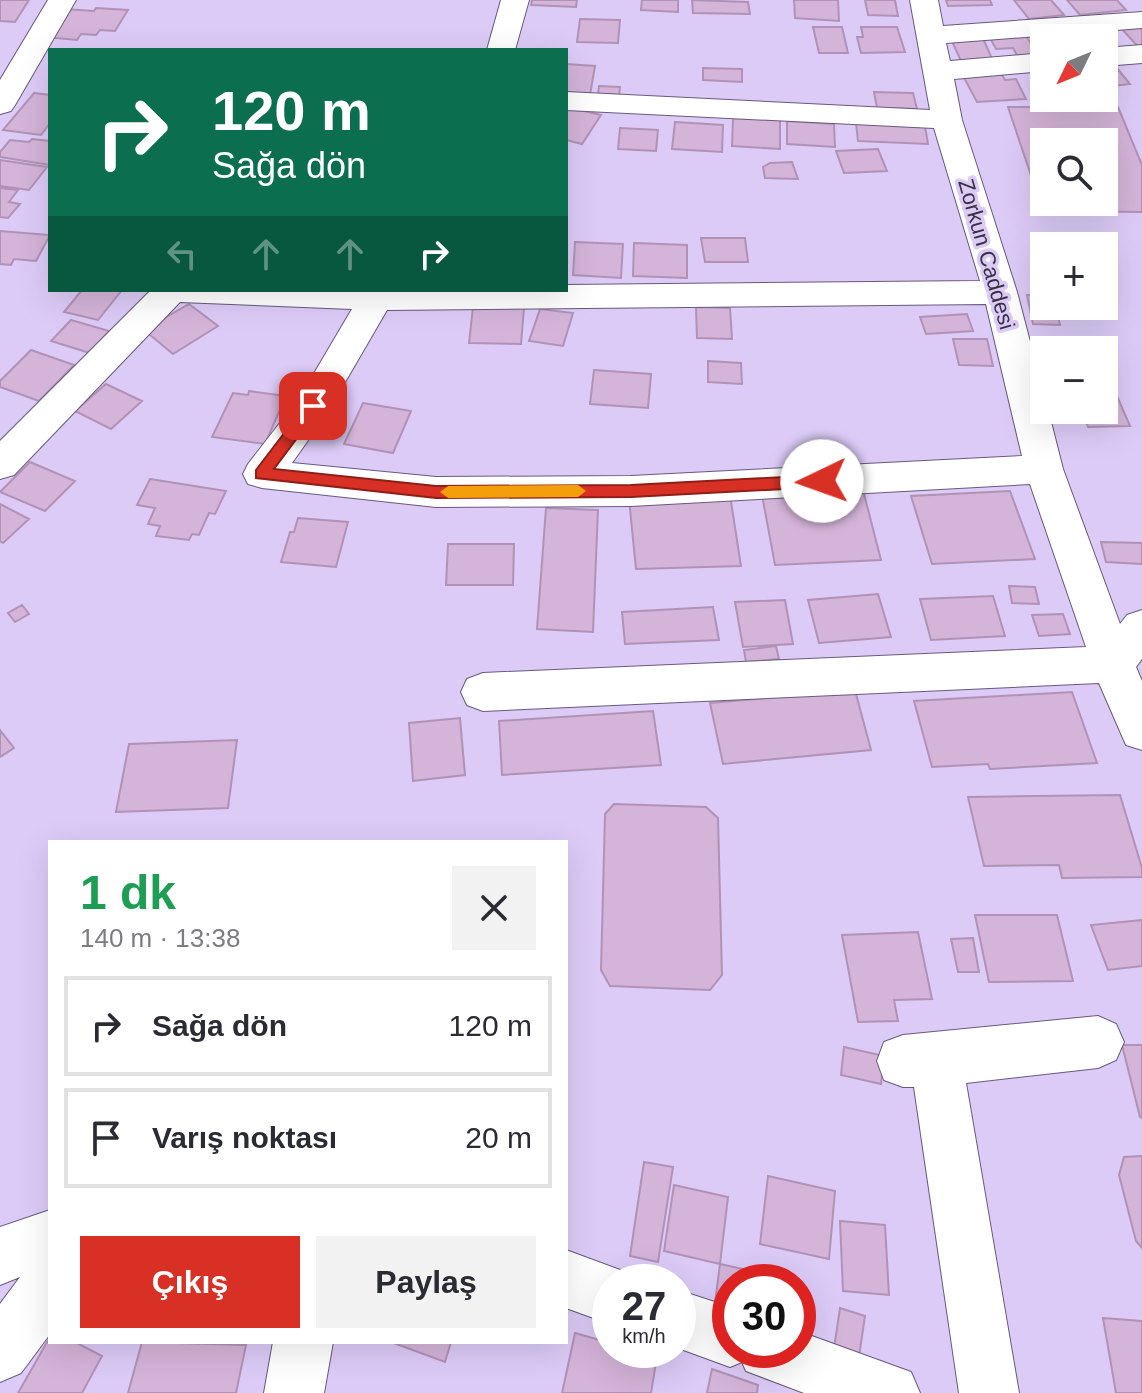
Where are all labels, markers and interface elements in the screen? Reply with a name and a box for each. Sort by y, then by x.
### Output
north arrow [1030,24,1118,112]
map controls [1030,24,1118,424]
text: 120 m [212,79,371,142]
icon: right [80,80,184,184]
button: search [1030,128,1118,216]
text: Sağa dön [212,145,366,186]
street label: Zorkun Caddesi [953,176,1020,332]
icon: left [160,232,204,276]
icon: ahead [244,232,288,276]
icon: ahead [328,232,372,276]
icon: right [412,232,456,276]
button: + [1030,232,1118,320]
button: − [1030,336,1118,424]
pin [279,372,347,440]
icon: arrive [291,384,335,428]
position arrow [780,439,864,523]
text: 1 dk [80,866,176,919]
button: close [452,866,536,950]
text: 140 m · 13:38 [80,923,240,953]
icon: right [84,1004,128,1048]
text: Sağa dön [152,1009,287,1042]
text: 120 m [449,1009,532,1042]
icon: arrive [84,1116,128,1160]
text: Varış noktası [152,1121,337,1154]
text: 20 m [465,1121,532,1154]
button: Çıkış [80,1236,300,1328]
button: Paylaş [316,1236,536,1328]
speed limit sign: 30 [712,1264,816,1368]
text: 27 [622,1284,666,1328]
text: km/h [622,1325,666,1347]

